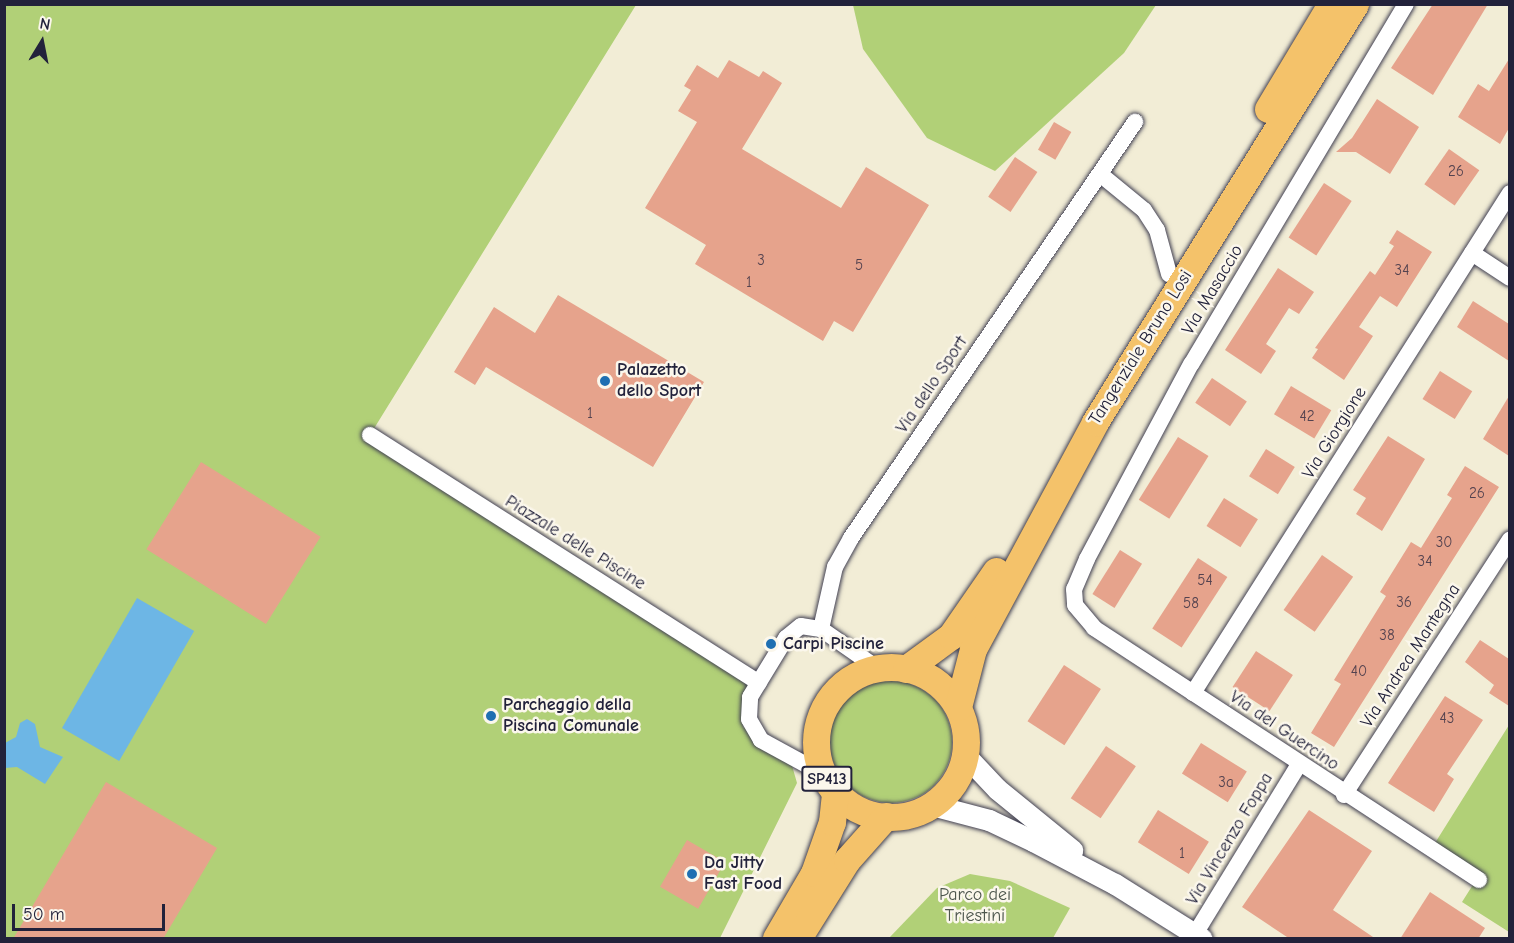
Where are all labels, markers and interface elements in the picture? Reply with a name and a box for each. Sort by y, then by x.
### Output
north arrow [12,12,72,72]
text: N [38,15,52,34]
house number: 26 [1448,163,1464,181]
street label: Via Masaccio [1178,241,1248,339]
house number: 3 [757,252,765,270]
house number: 5 [855,257,863,275]
house number: 34 [1395,262,1409,280]
street label: Tangenziale Bruno Losi [1085,267,1197,429]
house number: 1 [746,274,752,292]
street label: Via dello Sport [892,332,972,438]
place label: Palazetto dello Sport [617,360,701,403]
marker: Palazetto dello Sport [598,374,612,388]
street label: Via Giorgione [1298,383,1372,483]
house number: 1 [587,405,593,423]
house number: 42 [1299,408,1315,426]
house number: 26 [1469,485,1485,503]
street label: Piazzale delle Piscine [501,491,649,595]
house number: 30 [1436,534,1452,552]
house number: 34 [1418,553,1432,571]
house number: 54 [1197,572,1213,590]
street label: Via Andrea Mantegna [1357,580,1465,732]
house number: 36 [1396,594,1412,612]
house number: 58 [1183,595,1199,613]
house number: 38 [1379,627,1395,645]
place label: Carpi Piscine [783,633,884,655]
marker: Carpi Piscine [764,637,778,651]
house number: 40 [1351,663,1367,681]
street label: Via del Guercino [1225,686,1343,776]
place label: Parcheggio della Piscina Comunale [503,695,639,738]
marker: Parcheggio della Piscina Comunale [484,709,498,723]
house number: 43 [1440,710,1454,728]
road number: SP413 [800,766,854,792]
street label: Via Vincenzo Foppa [1182,769,1278,909]
house number: 3a [1218,774,1234,792]
house number: 1 [1179,845,1185,863]
place label: Da Jitty Fast Food [704,853,782,896]
marker: Da Jitty Fast Food [685,867,699,881]
park label: Parco dei Triestini [939,885,1011,928]
scale bar [15,892,168,930]
text: 50 m [23,904,65,925]

